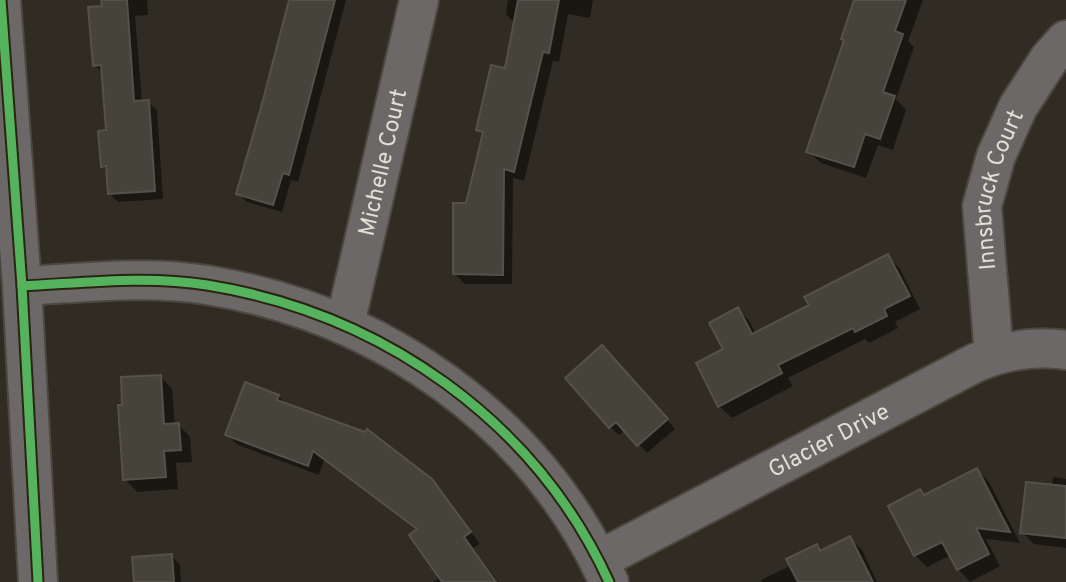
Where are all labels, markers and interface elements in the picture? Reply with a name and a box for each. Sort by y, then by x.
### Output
street label: Michelle Court [354,86,415,239]
street label: Innsbruck Court [970,106,1032,271]
street label: Glacier Drive [764,398,895,486]

